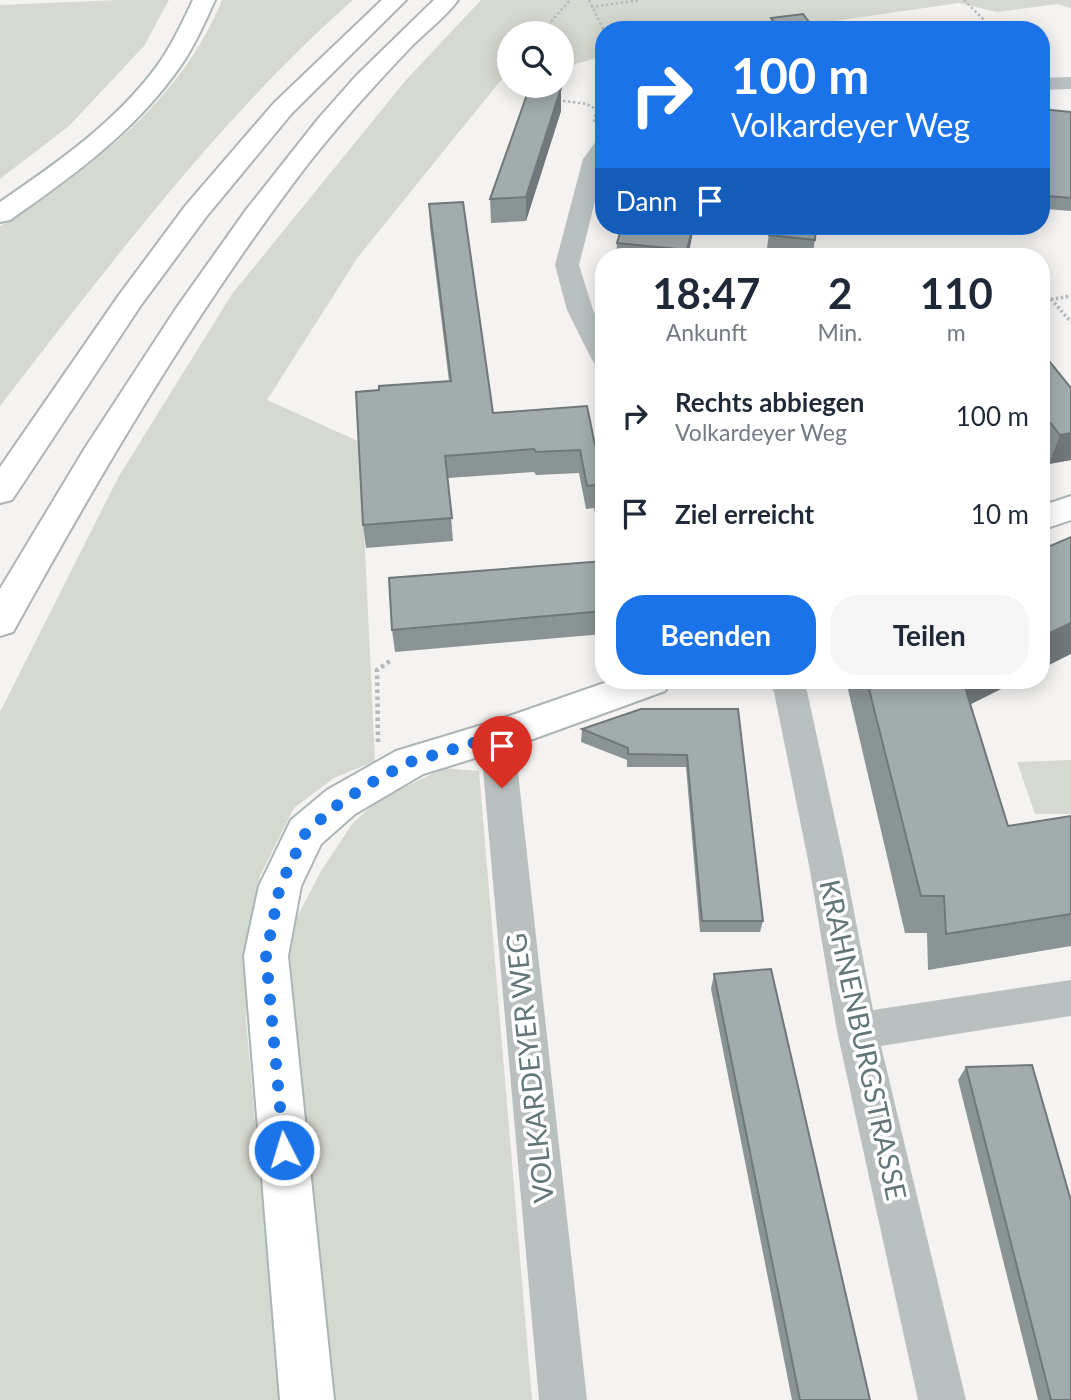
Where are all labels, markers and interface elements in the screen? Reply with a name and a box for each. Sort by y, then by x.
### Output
map controls [497,21,574,98]
button: search [497,21,574,98]
text: 100 m [731,46,869,104]
icon: right [616,49,707,140]
text: Volkardeyer Weg [731,105,970,144]
icon: arrive [691,182,729,220]
text: Dann [616,185,677,217]
text: 18:47 [652,268,760,318]
text: 2 [828,268,852,318]
text: 110 [920,268,993,318]
text: Ankunft [666,318,747,346]
text: Min. [818,318,863,346]
text: m [947,318,966,346]
text: Rechts abbiegen [675,386,864,418]
icon: right [616,397,654,435]
text: 100 m [956,400,1029,432]
text: Volkardeyer Weg [675,418,847,446]
icon: arrive [616,495,654,533]
text: Ziel erreicht [675,498,814,530]
text: 10 m [971,498,1029,530]
button: Beenden [616,595,816,675]
button: Teilen [830,595,1029,675]
pin [472,716,532,788]
icon: arrive [483,727,521,765]
street label: KRAHNENBURGSTRASSE [813,877,915,1203]
street label: VOLKARDEYER WEG [498,932,560,1205]
position arrow [247,1113,321,1187]

